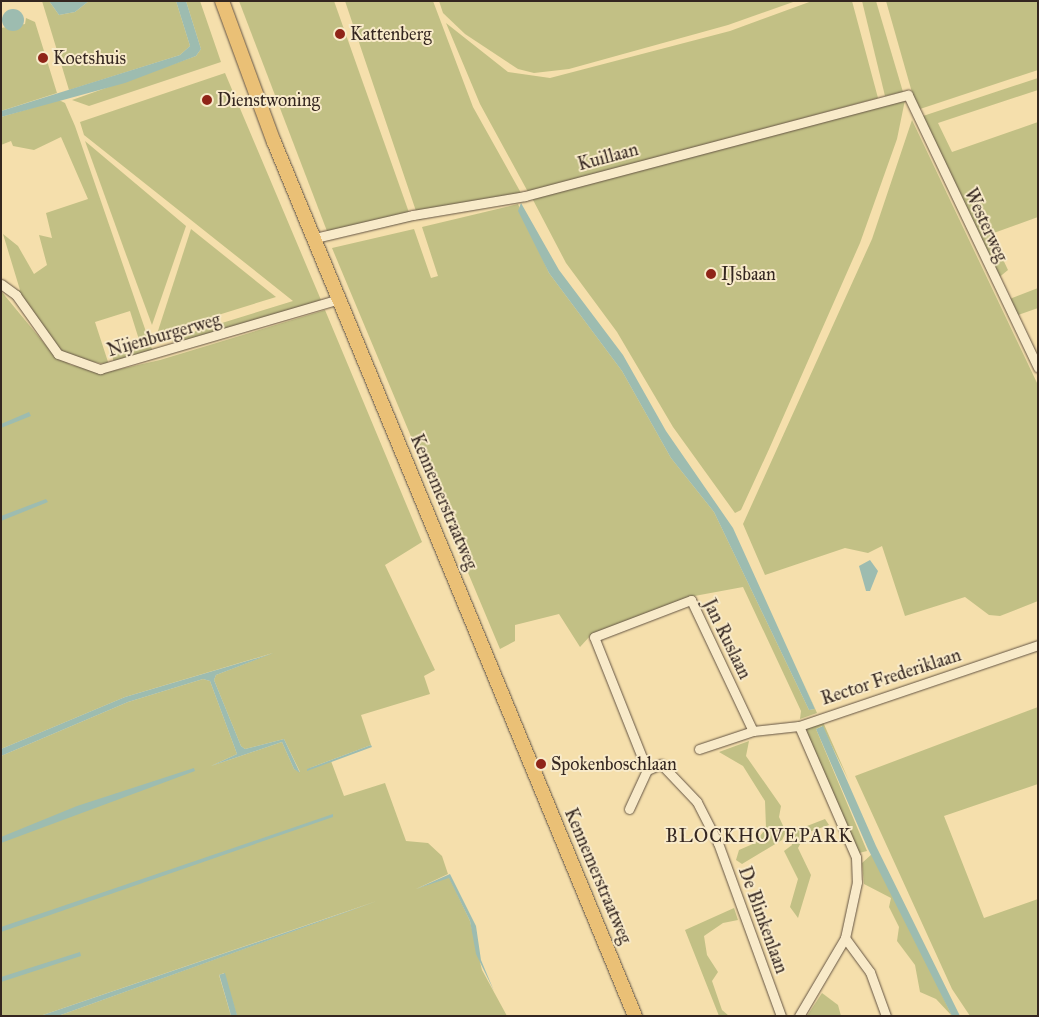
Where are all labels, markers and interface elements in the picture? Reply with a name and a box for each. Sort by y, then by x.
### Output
place label: Kattenberg [350,23,432,45]
marker: Kattenberg [334,28,346,40]
place label: Koetshuis [53,47,126,69]
marker: Koetshuis [37,52,49,64]
place label: Dienstwoning [217,89,320,111]
marker: Dienstwoning [201,94,213,106]
street label: Kuillaan [575,139,641,175]
street label: Westerweg [960,185,1012,265]
place label: IJsbaan [721,263,776,285]
marker: IJsbaan [705,268,717,280]
street label: Nijenburgerweg [105,308,223,362]
street label: Kennemerstraatweg [406,431,482,573]
street label: Jan Ruslaan [698,595,756,683]
street label: Rector Frederiklaan [818,644,964,710]
place label: Spokenboschlaan [551,753,677,775]
marker: Spokenboschlaan [535,758,547,770]
street label: Kennemerstraatweg [560,805,636,947]
district label: BLOCKHOVEPARK [664,825,854,847]
street label: De Blinkenlaan [734,864,792,976]

